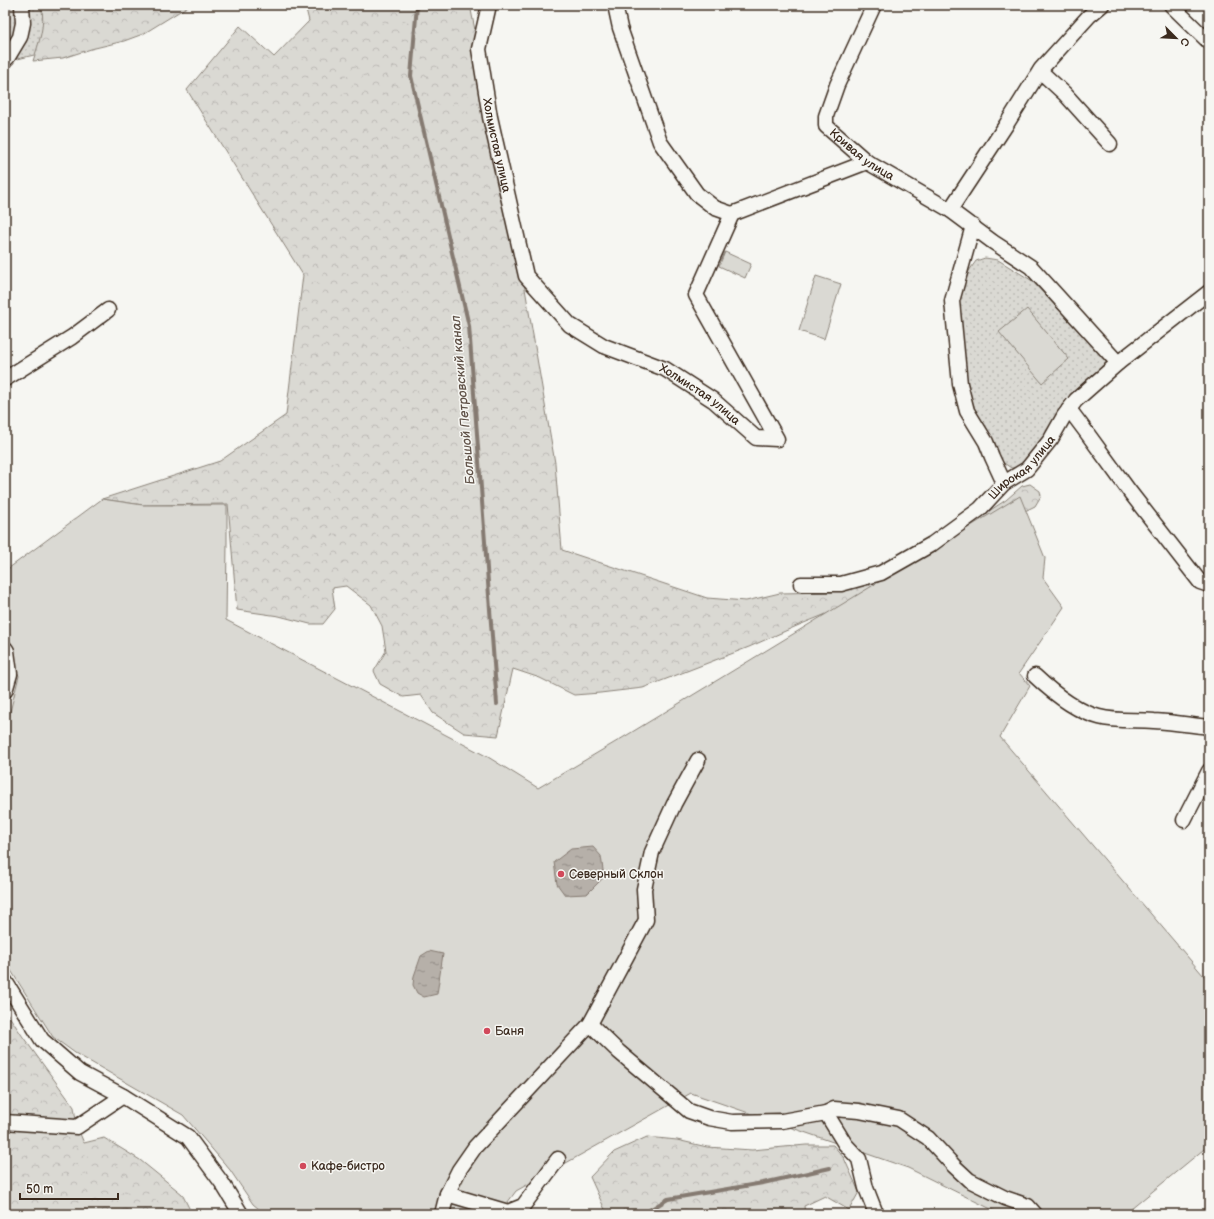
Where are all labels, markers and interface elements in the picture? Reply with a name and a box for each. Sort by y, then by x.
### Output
north arrow [1156,18,1196,58]
text: С [1177,36,1192,48]
street label: Холмистая улица [480,97,514,194]
street label: Кривая улица [826,125,897,184]
water label: Большой Петровский канал [448,314,478,485]
street label: Холмистая улица [657,360,743,428]
street label: Широкая улица [985,432,1058,503]
place label: Северный Склон [569,867,663,882]
marker: Северный Склон [556,869,566,879]
place label: Баня [495,1024,524,1039]
marker: Баня [482,1026,492,1036]
place label: Кафе-бистро [311,1159,385,1174]
marker: Кафе-бистро [298,1161,308,1171]
scale bar [20,1175,118,1201]
text: 50 m [26,1182,53,1197]

